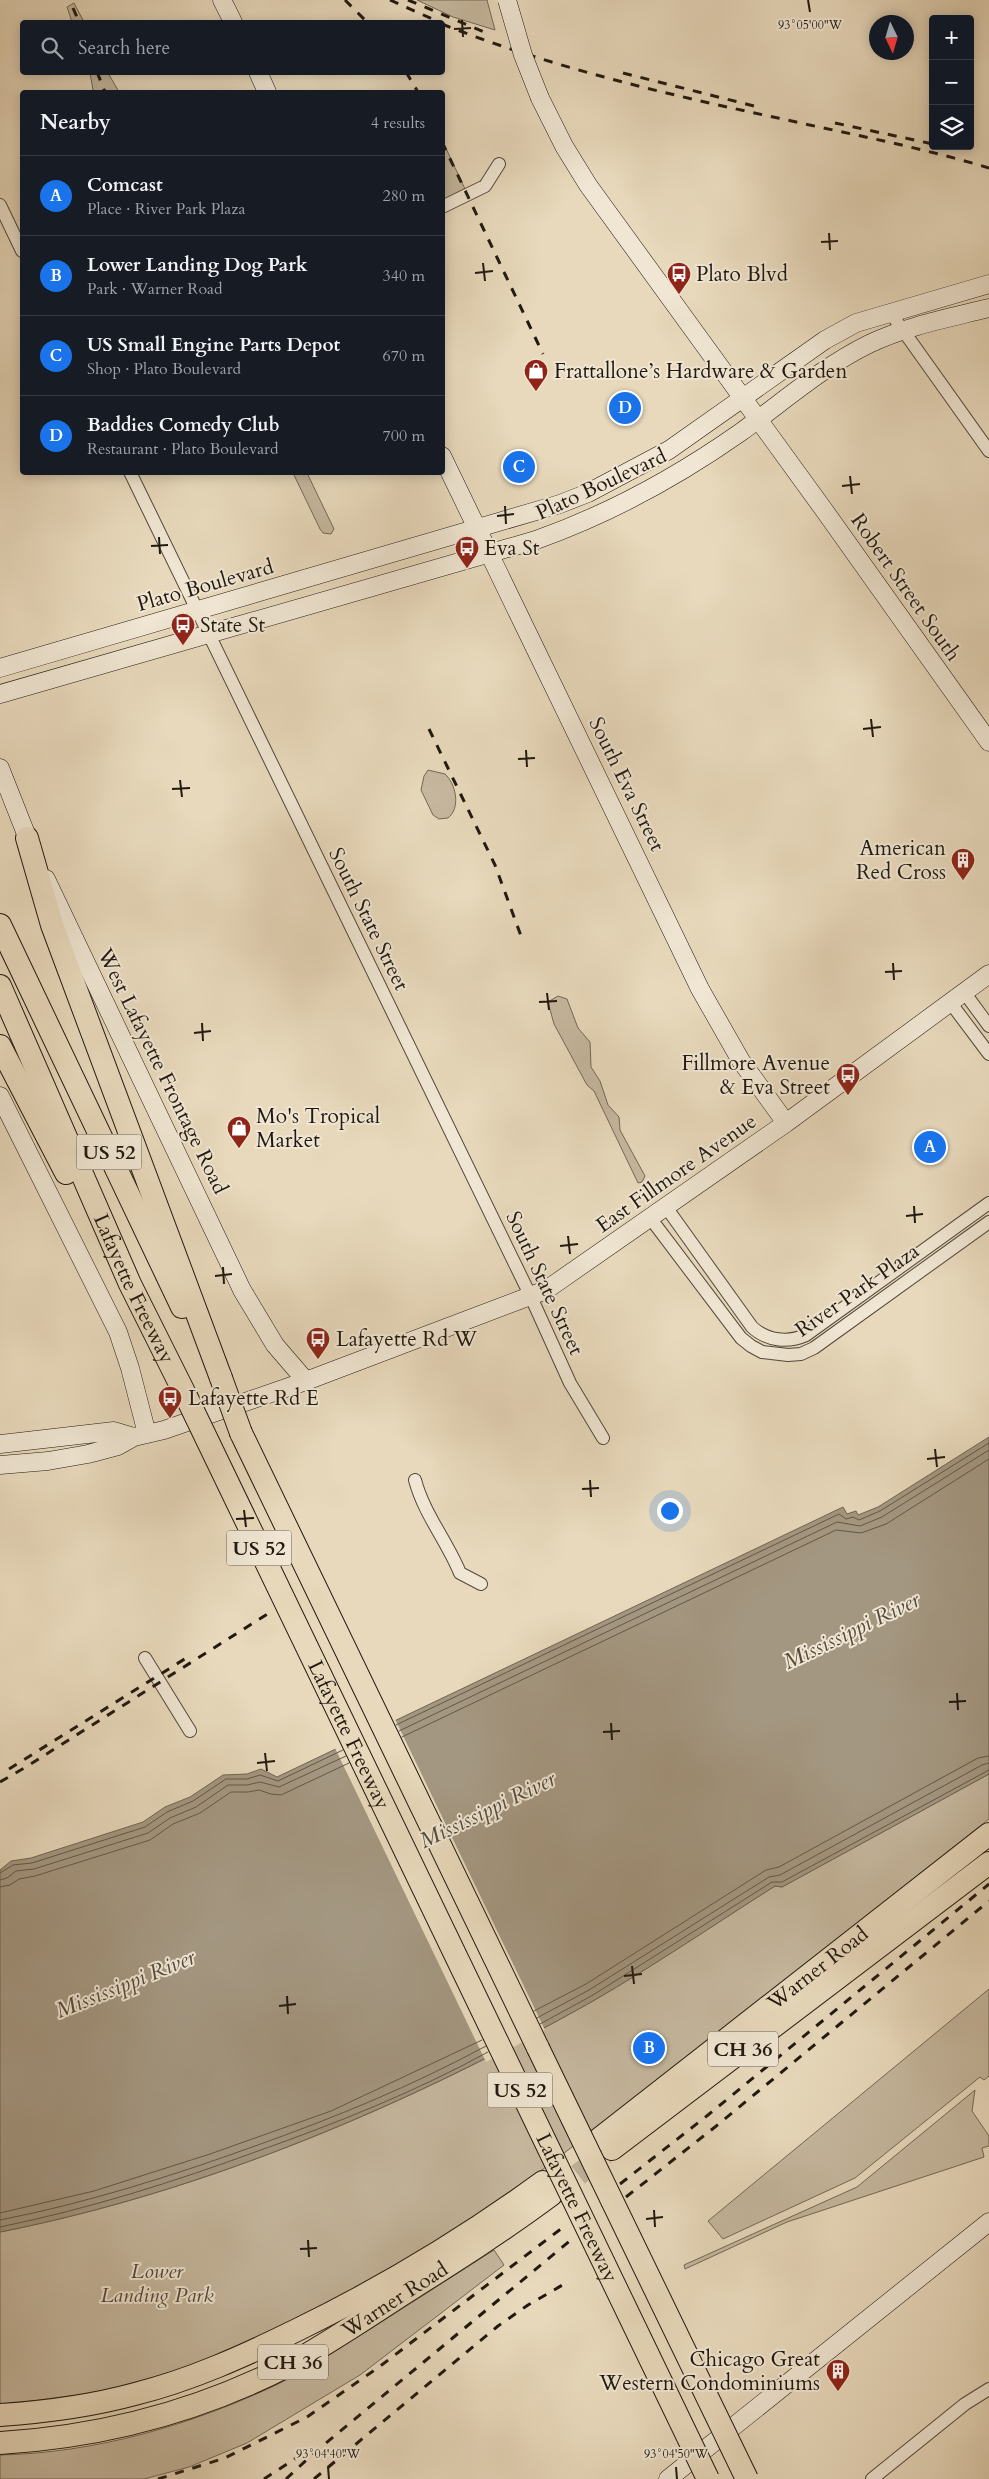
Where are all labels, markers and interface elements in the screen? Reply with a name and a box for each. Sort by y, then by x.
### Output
north arrow [869,15,914,60]
map controls [929,15,974,150]
button: + [929,15,974,60]
text: 93°05'00"W [778,17,843,33]
search box [20,20,445,75]
icon: search [38,34,66,62]
text: Search here [78,35,170,61]
button: − [929,60,974,105]
button: layers [929,105,974,150]
text: Nearby [40,108,111,137]
text: 4 results [371,112,425,134]
text: Comcast [87,172,163,198]
text: A [50,185,62,207]
text: 280 m [383,185,425,207]
text: Place · River Park Plaza [87,198,245,220]
text: Lower Landing Dog Park [87,252,308,278]
place label: Plato Blvd [696,260,788,289]
bus stop icon: Plato Blvd [666,261,692,295]
text: B [50,265,62,287]
text: 340 m [383,265,425,287]
text: Park · Warner Road [87,278,223,300]
text: US Small Engine Parts Depot [87,332,340,358]
text: C [50,345,62,367]
text: 670 m [383,345,425,367]
place label: Frattallone’s Hardware & Garden [554,357,847,386]
text: Shop · Plato Boulevard [87,358,241,380]
shop icon: Frattallone’s Hardware & Garden [523,358,549,392]
pin: D [609,389,641,427]
text: Baddies Comedy Club [87,412,280,438]
text: D [49,425,63,447]
text: 700 m [383,425,425,447]
text: Restaurant · Plato Boulevard [87,438,278,460]
street label: Plato Boulevard [531,442,671,527]
pin: C [503,448,535,486]
street label: Robert Street South [844,508,968,667]
place label: Eva St [484,534,540,563]
bus stop icon: Eva St [454,535,480,569]
street label: Plato Boulevard [133,552,277,619]
place label: State St [200,611,266,640]
bus stop icon: State St [170,612,196,646]
street label: South Eva Street [582,712,672,857]
place label: American Red Cross [856,834,946,887]
street label: South State Street [321,843,416,996]
building icon: American Red Cross [950,847,976,881]
street label: West Lafayette Frontage Road [90,943,235,1199]
place label: Fillmore Avenue & Eva Street [681,1049,830,1102]
bus stop icon: Fillmore Avenue & Eva Street [835,1062,861,1096]
place label: Mo's Tropical Market [256,1102,380,1155]
street label: East Fillmore Avenue [590,1107,762,1240]
shop icon: Mo's Tropical Market [226,1115,252,1149]
pin: A [914,1128,946,1166]
road number: US 52 [76,1134,142,1170]
street label: South State Street [498,1206,591,1360]
street label: Lafayette Freeway [86,1209,181,1368]
street label: River Park Plaza [789,1237,925,1344]
place label: Lafayette Rd W [336,1325,478,1354]
bus stop icon: Lafayette Rd W [305,1326,331,1360]
place label: Lafayette Rd E [188,1384,319,1413]
bus stop icon: Lafayette Rd E [157,1385,183,1419]
your location [657,1498,683,1524]
road number: US 52 [226,1530,292,1566]
water label: Mississippi River [778,1585,925,1677]
street label: Lafayette Freeway [301,1656,397,1814]
water label: Mississippi River [414,1764,561,1856]
street label: Warner Road [761,1920,875,2018]
water label: Mississippi River [51,1942,201,2026]
pin: B [633,2029,665,2067]
road number: CH 36 [708,2032,778,2066]
road number: US 52 [488,2072,552,2108]
street label: Lafayette Freeway [528,2129,625,2287]
street label: Warner Road [336,2255,454,2345]
park label: Lower Landing Park [100,2257,214,2310]
road number: CH 36 [258,2344,328,2380]
place label: Chicago Great Western Condominiums [598,2345,820,2398]
building icon: Chicago Great Western Condominiums [825,2358,851,2392]
text: 93°04'40"W [296,2446,361,2462]
text: 93°04'50"W [644,2446,709,2462]

